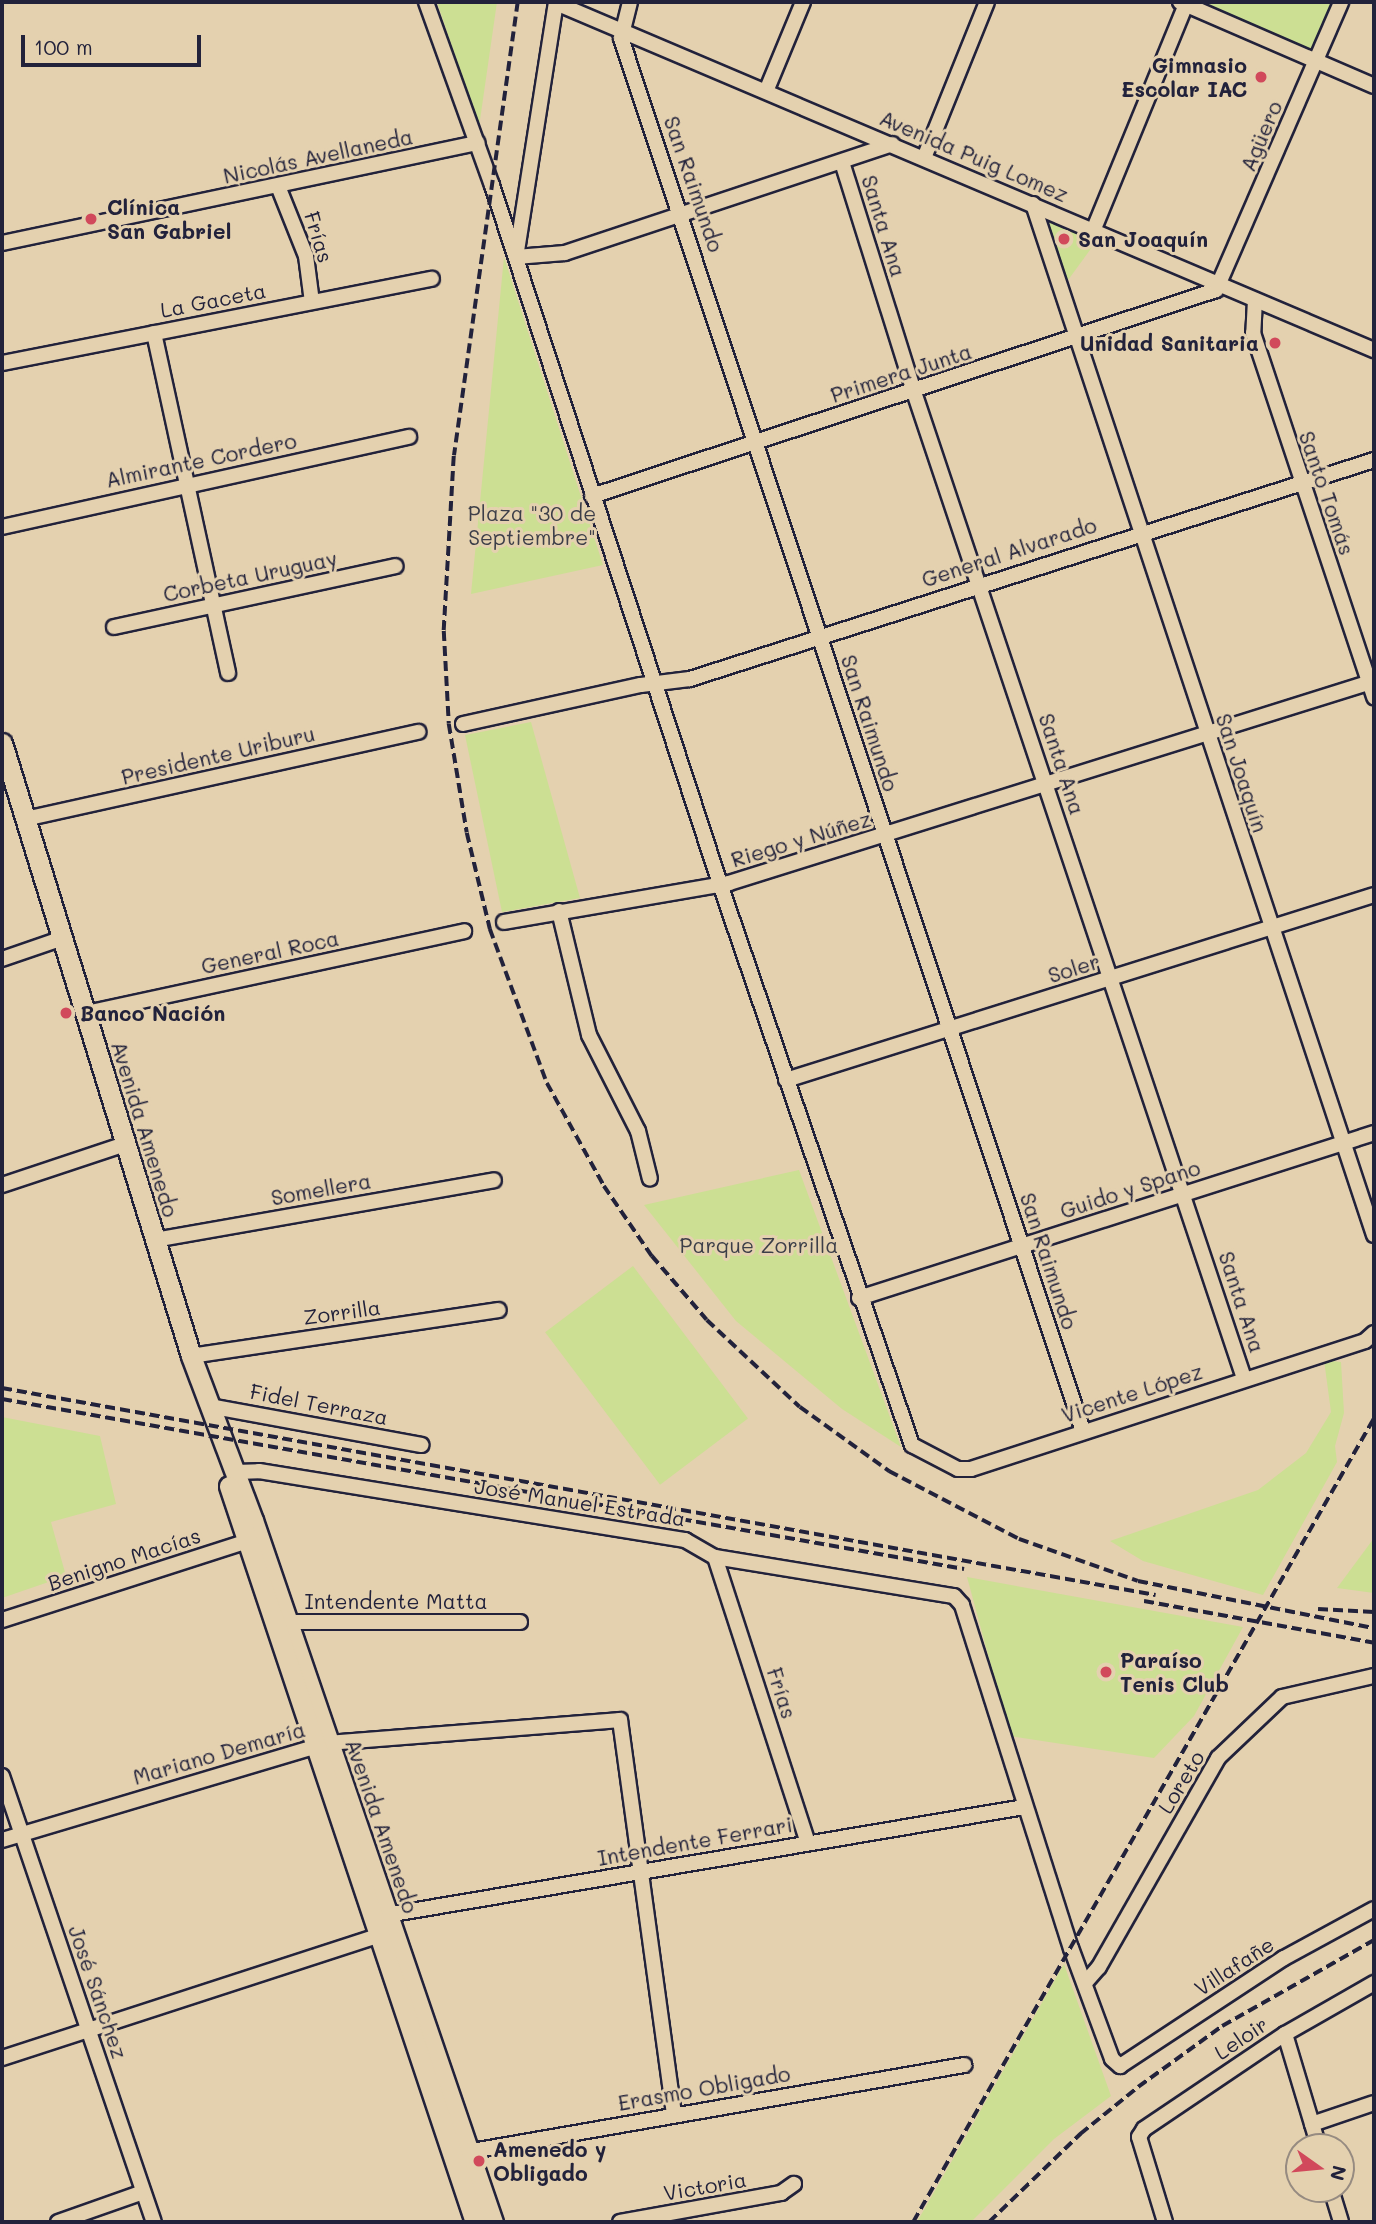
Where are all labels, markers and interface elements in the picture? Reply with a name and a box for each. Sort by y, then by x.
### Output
scale bar [24,21,205,65]
text: 100 m [34,33,93,60]
place label: Gimnasio Escolar IAC [1121,52,1247,102]
marker: Gimnasio Escolar IAC [1253,69,1269,85]
street label: Agüero [1235,97,1287,175]
street label: Avenida Puig Lomez [876,105,1072,207]
street label: San Raimundo [659,113,729,255]
street label: Nicolás Avellaneda [221,124,415,188]
street label: Santa Ana [857,172,911,280]
place label: Clínica San Gabriel [107,194,231,244]
street label: Frías [299,208,339,266]
marker: Clínica San Gabriel [81,209,101,229]
place label: San Joaquín [1078,226,1208,252]
marker: San Joaquín [1056,231,1072,247]
street label: La Gaceta [158,277,268,323]
place label: Unidad Sanitaria [1080,330,1259,356]
marker: Unidad Sanitaria [1265,333,1285,353]
street label: Primera Junta [827,338,975,408]
street label: Almirante Cordero [103,427,299,493]
street label: Santo Tomás [1294,428,1360,558]
park label: Plaza "30 de Septiembre" [468,500,596,550]
street label: General Alvarado [918,512,1100,592]
street label: Corbeta Uruguay [161,545,339,607]
street label: San Raimundo [836,652,904,794]
street label: Santa Ana [1034,710,1090,818]
street label: San Joaquín [1211,710,1273,836]
street label: Presidente Uriburu [119,720,317,790]
street label: Riego y Núñez [728,806,874,872]
street label: General Roca [199,925,341,979]
street label: Soler [1045,948,1103,988]
place label: Banco Nación [80,1000,225,1026]
marker: Banco Nación [58,1005,74,1021]
street label: Avenida Amenedo [106,1038,184,1220]
street label: Guido y Spano [1057,1155,1203,1223]
street label: Somellera [269,1168,373,1210]
street label: San Raimundo [1015,1190,1083,1332]
park label: Parque Zorrilla [680,1232,838,1258]
street label: Santa Ana [1214,1248,1270,1356]
street label: Zorrilla [302,1294,382,1330]
street label: Vicente López [1058,1358,1206,1428]
street label: Fidel Terraza [248,1378,390,1430]
street label: José Manuel Estrada [473,1473,687,1531]
street label: Benigno Macías [44,1522,204,1596]
street label: Intendente Matta [305,1588,487,1614]
place label: Paraíso Tenis Club [1120,1647,1229,1697]
street label: Frías [762,1664,802,1722]
marker: Paraíso Tenis Club [1098,1664,1114,1680]
street label: Mariano Demaría [130,1716,308,1790]
street label: Avenida Amenedo [340,1736,424,1916]
street label: Loreto [1152,1746,1210,1818]
street label: Intendente Ferrari [596,1811,794,1871]
street label: José Sánchez [63,1922,133,2062]
street label: Villafañe [1190,1931,1278,2001]
street label: Leloir [1210,2011,1272,2065]
street label: Erasmo Obligado [616,2060,792,2116]
north arrow [1285,2133,1355,2203]
place label: Amenedo y Obligado [493,2136,606,2186]
marker: Amenedo y Obligado [471,2153,487,2169]
text: N [1325,2163,1353,2183]
street label: Victoria [661,2166,749,2206]

